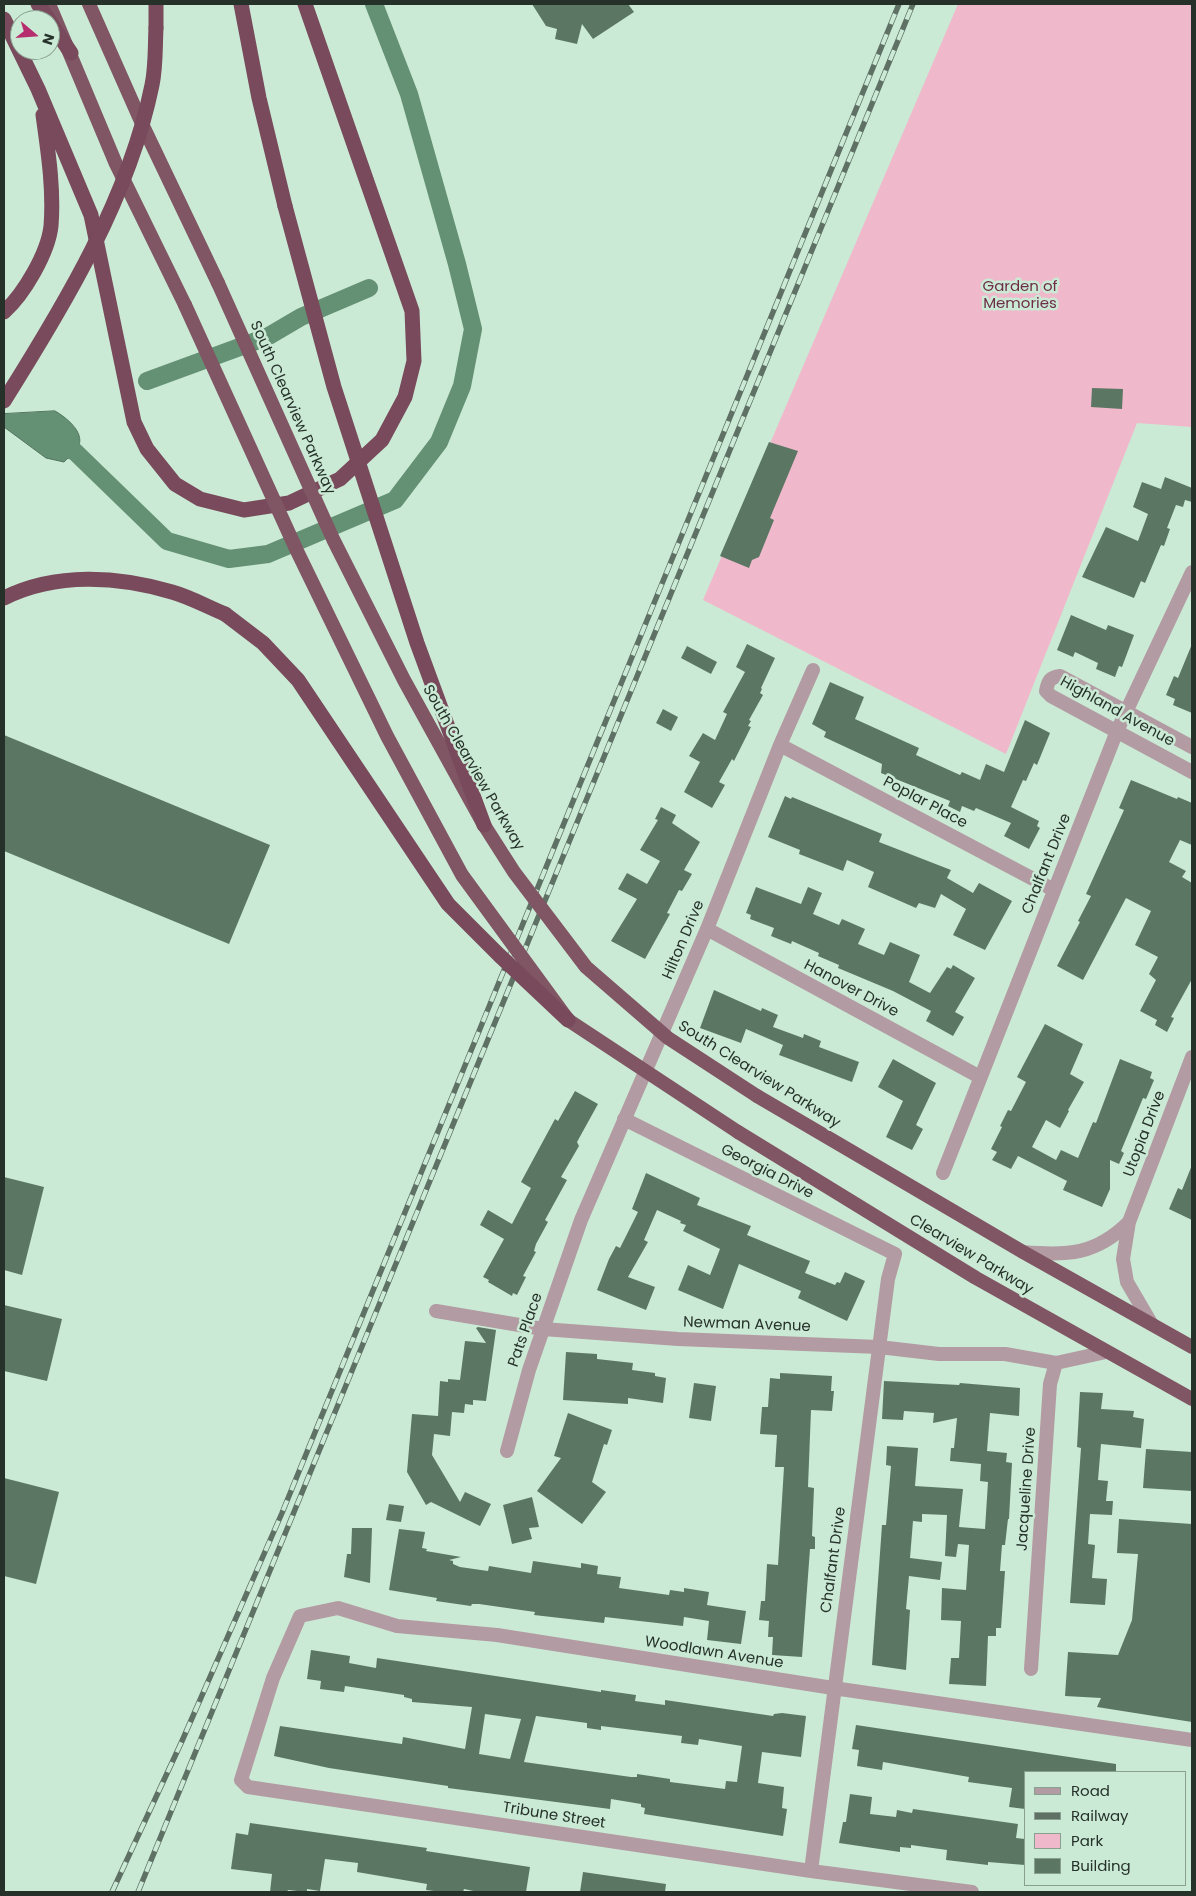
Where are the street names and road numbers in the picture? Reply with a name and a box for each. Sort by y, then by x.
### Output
street label: South Clearview Parkway [246,318,338,498]
street label: Highland Avenue [1057,673,1177,751]
street label: South Clearview Parkway [418,682,528,854]
street label: Poplar Place [880,773,970,833]
street label: Chalfant Drive [1019,811,1075,917]
street label: Hilton Drive [659,898,709,982]
street label: Hanover Drive [801,956,901,1022]
street label: South Clearview Parkway [674,1018,844,1132]
street label: Utopia Drive [1120,1088,1170,1180]
street label: Georgia Drive [718,1141,816,1203]
street label: Clearview Parkway [906,1211,1036,1299]
street label: Pats Place [505,1291,547,1369]
street label: Newman Avenue [683,1314,811,1336]
street label: Jacqueline Drive [1014,1426,1040,1552]
street label: Chalfant Drive [818,1506,850,1614]
street label: Woodlawn Avenue [643,1633,785,1673]
street label: Tribune Street [501,1799,607,1833]

